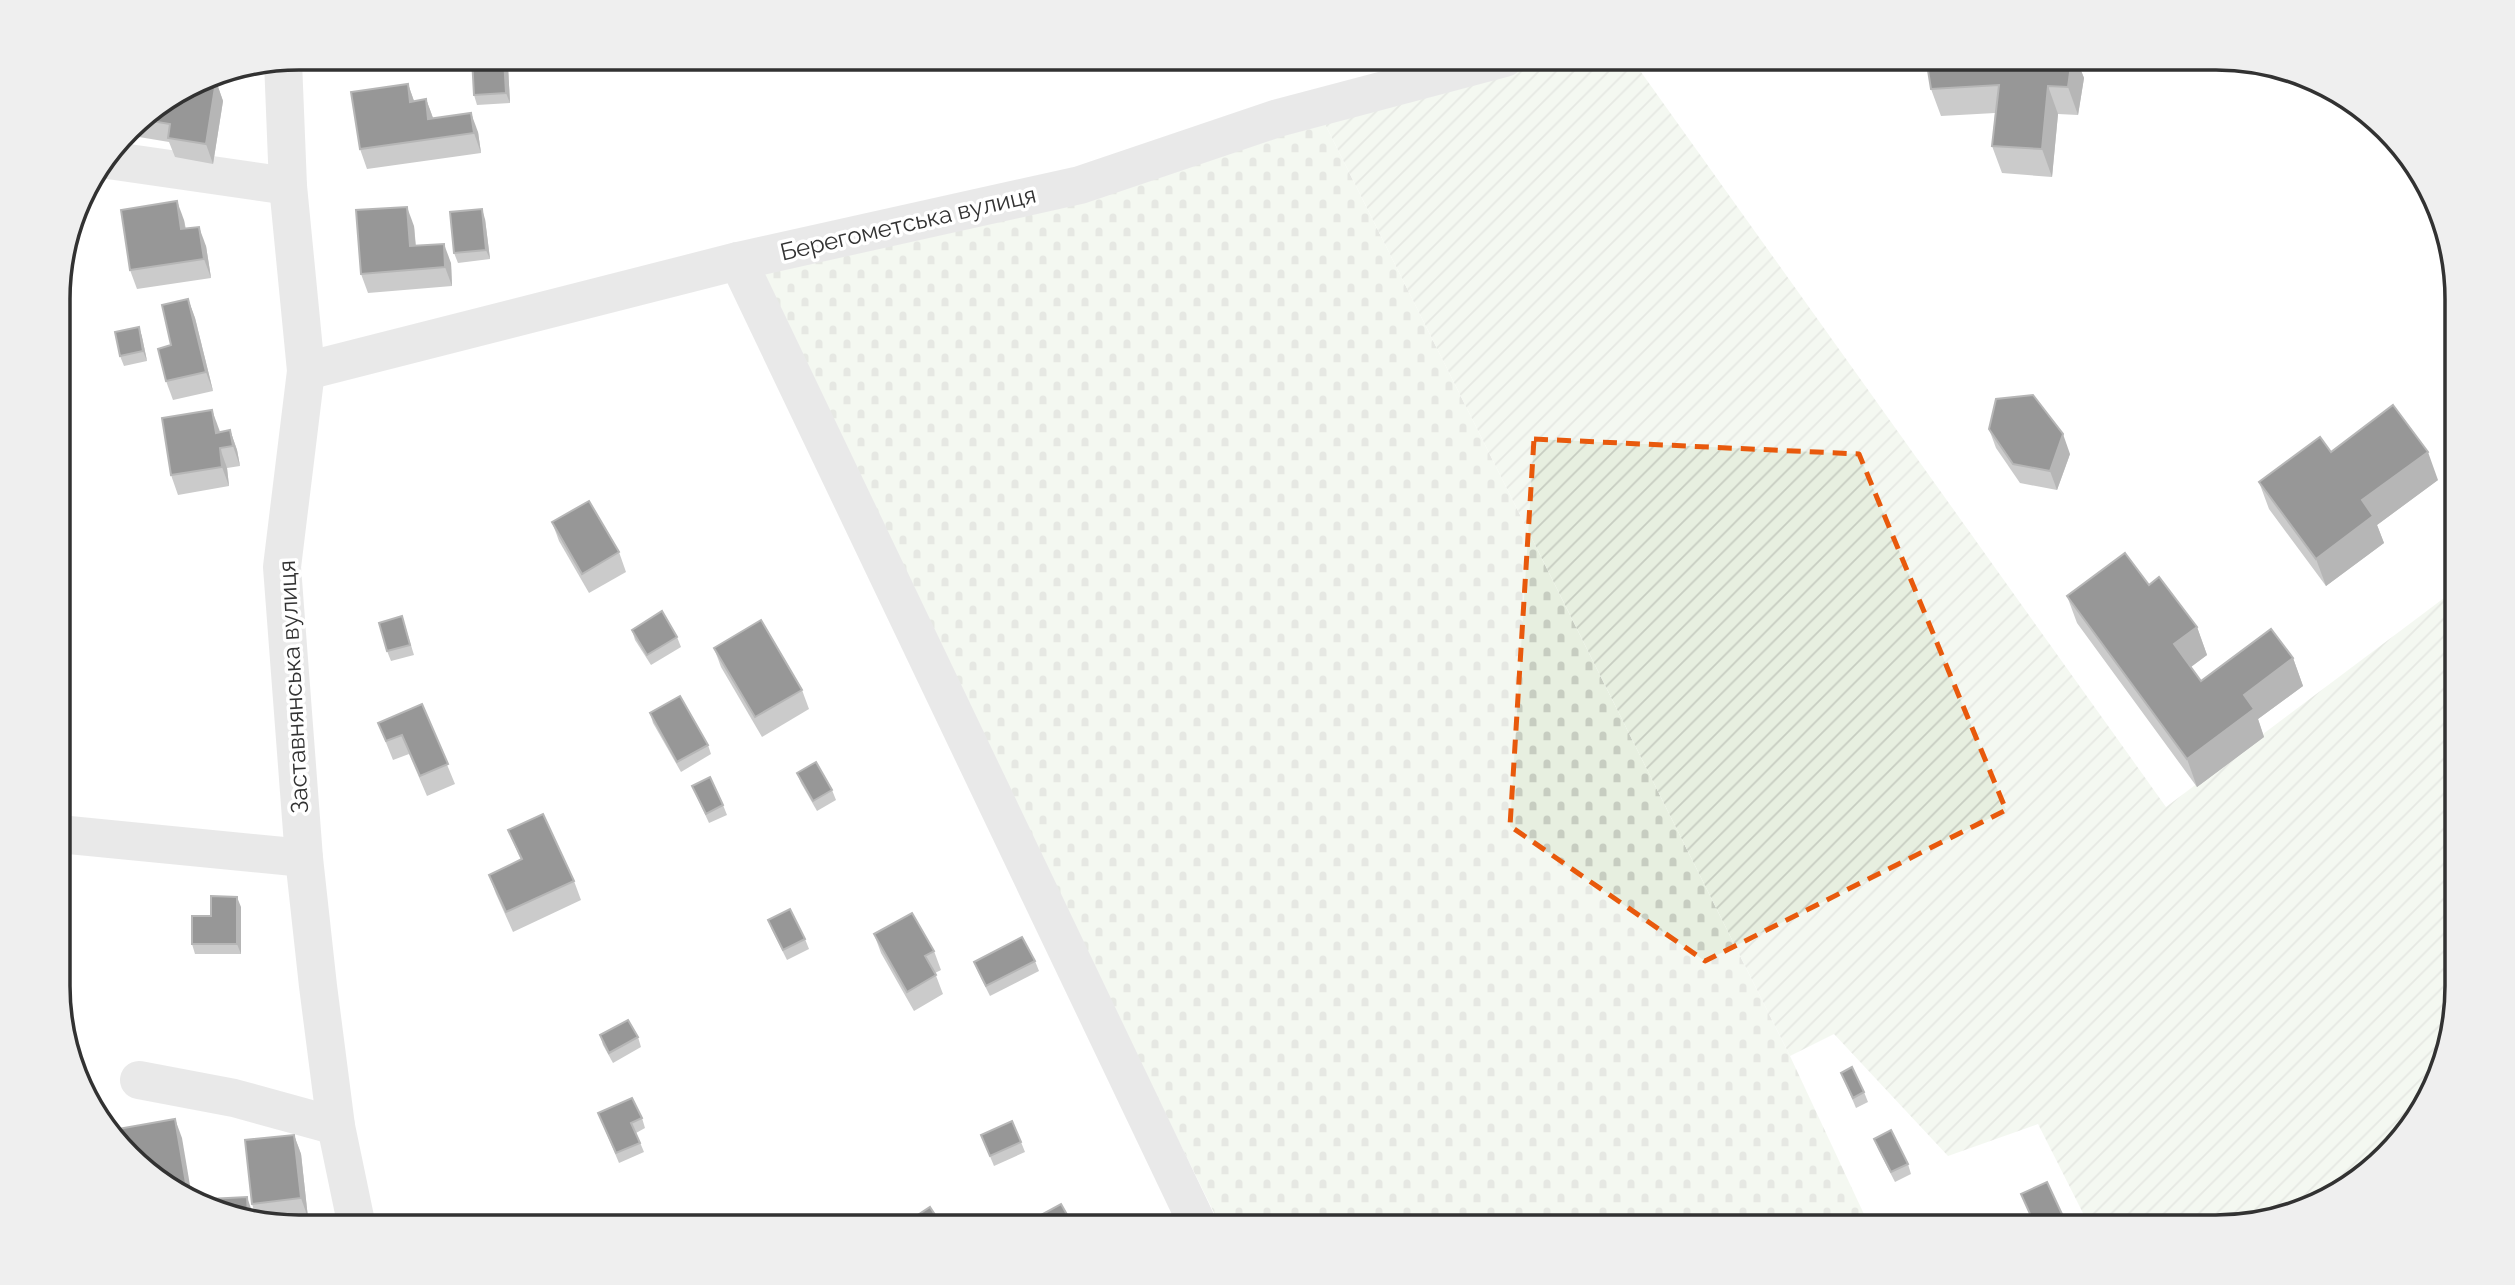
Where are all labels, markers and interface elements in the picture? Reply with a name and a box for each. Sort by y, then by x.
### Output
street label: Берегометська вулиця [777,179,1039,267]
street label: Заставнянська вулиця [272,560,314,814]

